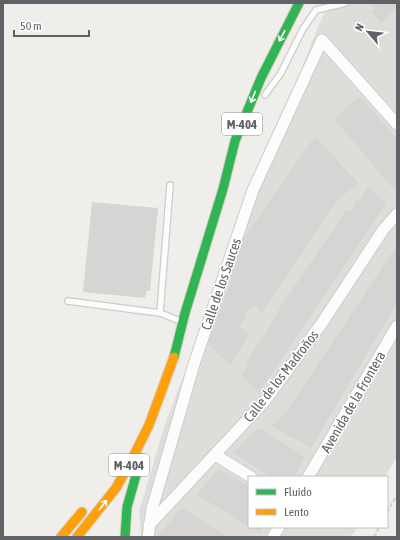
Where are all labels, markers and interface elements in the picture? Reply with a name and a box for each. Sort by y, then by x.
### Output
scale bar [14,12,89,38]
north arrow [348,12,388,52]
text: 50 m [20,19,42,33]
text: N [352,22,366,33]
one-way arrow [278,30,285,42]
one-way arrow [249,90,256,102]
road number: M-404 [222,113,262,135]
street label: Calle de los Sauces [198,236,244,332]
street label: Calle de los Madroños [240,327,322,425]
street label: Avenida de la Frontera [317,348,389,456]
road number: M-404 [109,454,149,476]
legend [248,476,388,528]
text: Fluido [284,485,312,499]
one-way arrow [98,500,107,511]
text: Lento [284,505,309,519]

